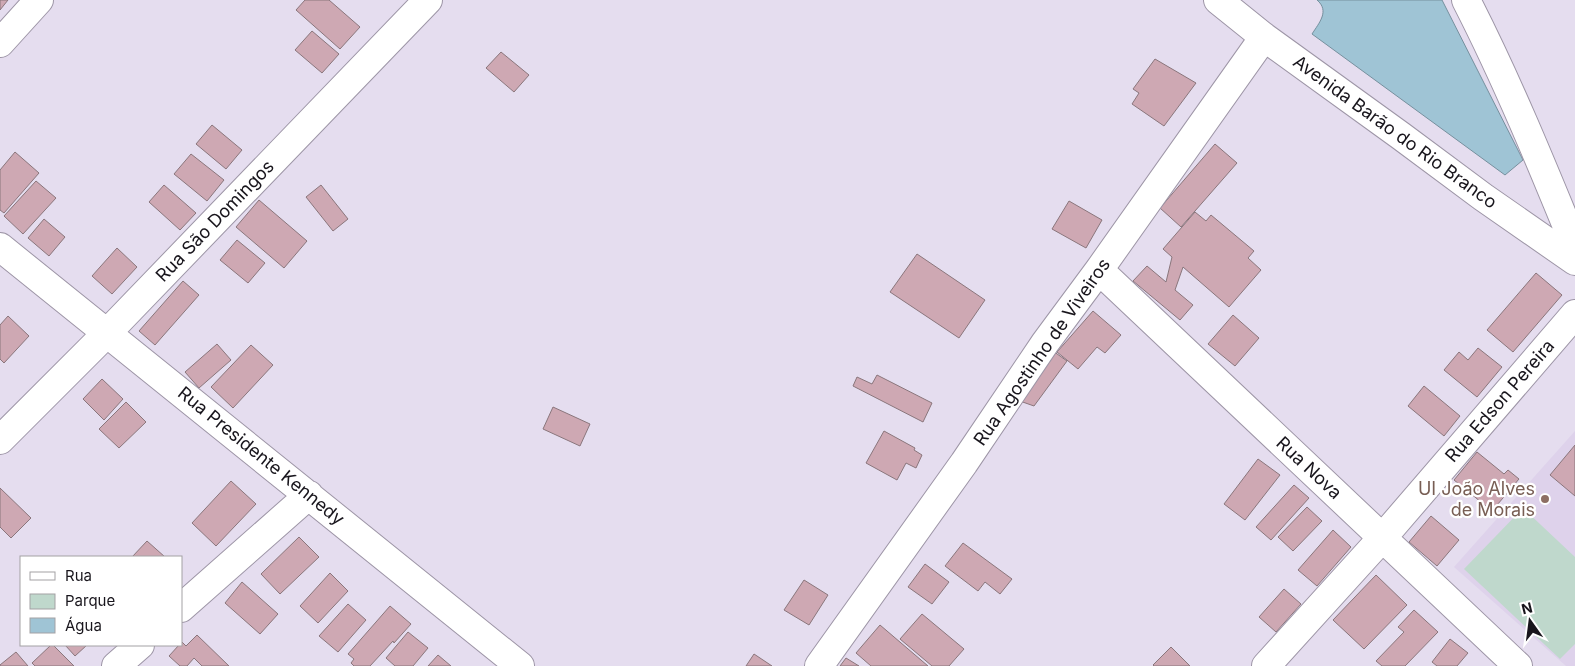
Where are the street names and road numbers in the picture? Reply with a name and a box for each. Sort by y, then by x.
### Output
street label: Avenida Barão do Rio Branco [1289,51,1501,212]
street label: Rua São Domingos [151,156,278,286]
street label: Rua Agostinho de Viveiros [969,254,1114,449]
street label: Rua Edson Pereira [1441,335,1559,466]
street label: Rua Presidente Kennedy [174,382,349,529]
street label: Rua Nova [1272,432,1346,503]

